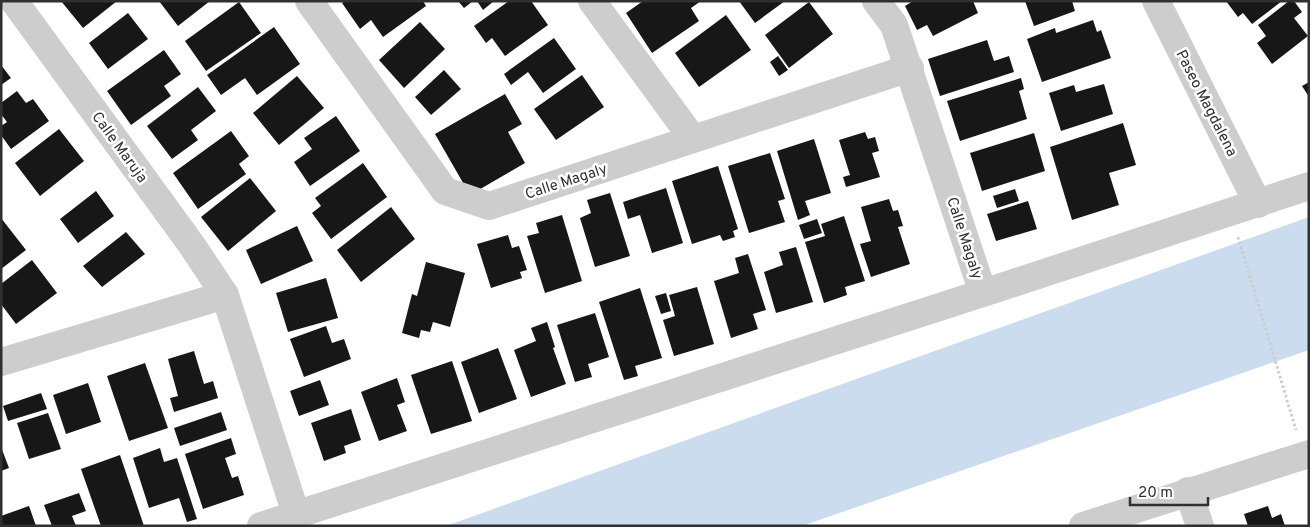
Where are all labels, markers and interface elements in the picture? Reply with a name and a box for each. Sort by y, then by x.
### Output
street label: Paseo Magdalena [1171,47,1241,160]
street label: Calle Maruja [87,109,151,187]
street label: Calle Magaly [523,160,610,205]
street label: Calle Magaly [941,195,986,282]
scale bar [1130,474,1208,506]
text: 20 m [1138,484,1173,503]

